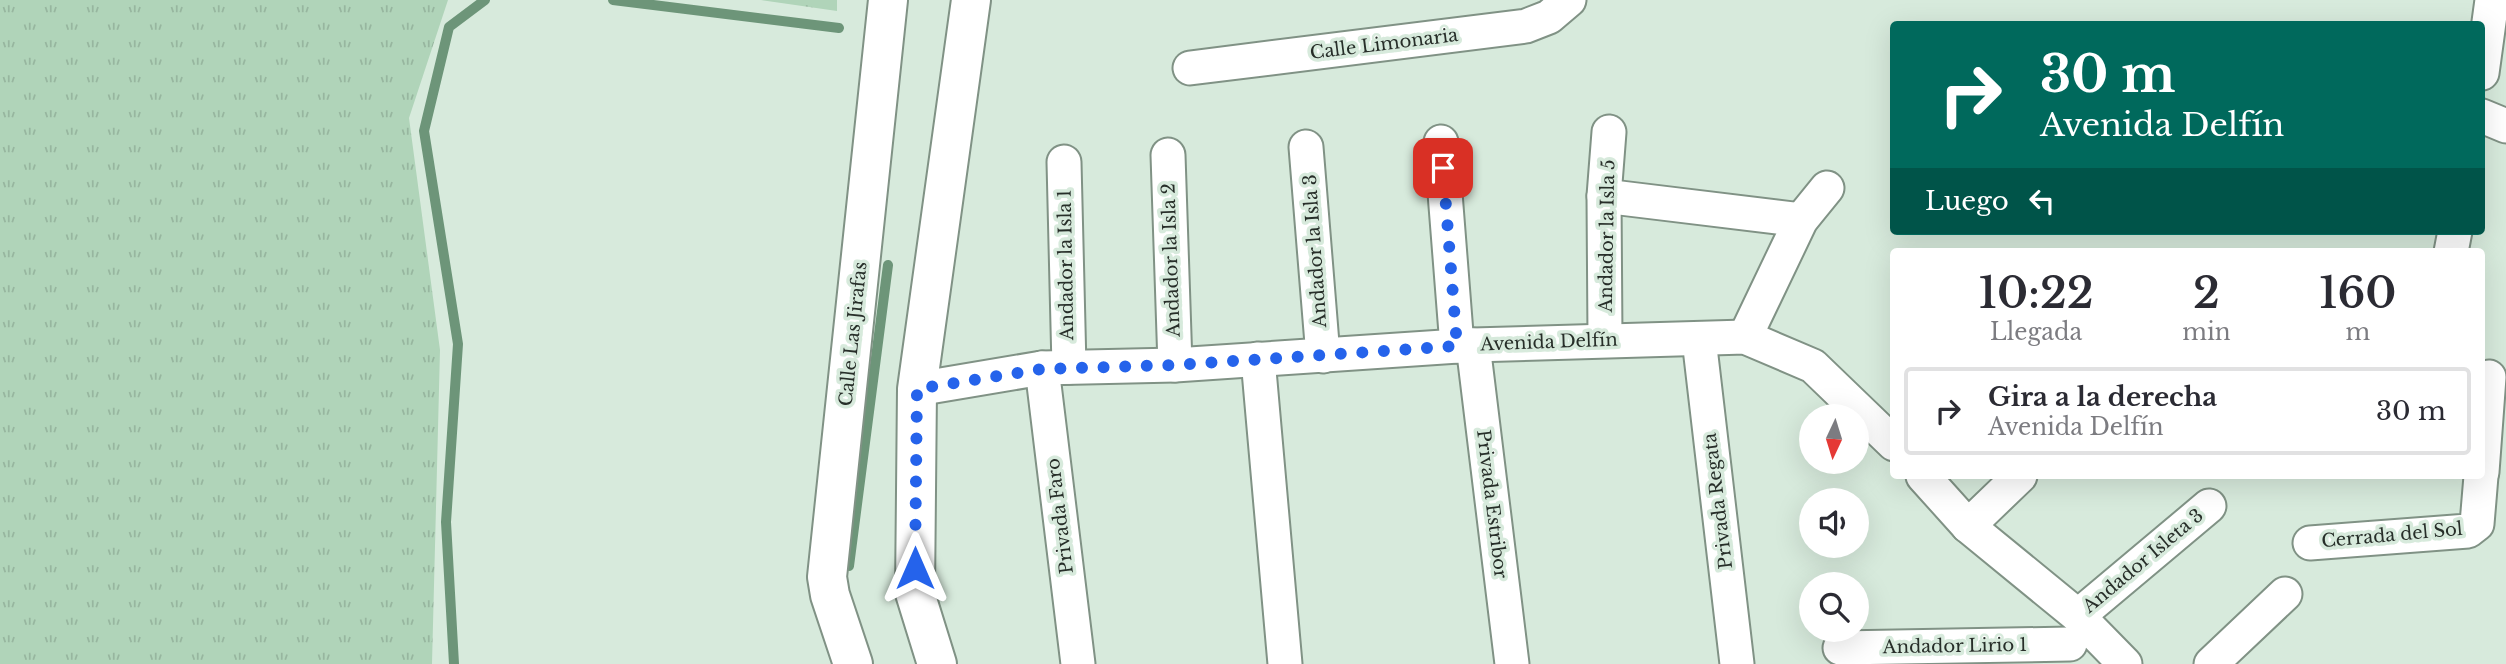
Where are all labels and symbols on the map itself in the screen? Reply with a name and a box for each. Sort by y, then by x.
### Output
street label: Calle Limonaria [1309,24,1459,64]
pin [1413,138,1473,198]
street label: Andador la Isla 5 [1595,159,1619,314]
street label: Andador la Isla 3 [1299,173,1331,330]
street label: Andador la Isla 2 [1157,183,1185,338]
street label: Andador la Isla 1 [1054,189,1078,342]
street label: Calle Las Jirafas [834,261,872,407]
street label: Avenida Delfín [1479,329,1618,355]
north arrow [1799,404,1869,474]
street label: Privada Estribor [1472,428,1512,580]
street label: Privada Regata [1699,432,1737,570]
street label: Privada Faro [1042,457,1078,575]
street label: Andador Isleta 3 [2078,504,2208,618]
street label: Cerrada del Sol [2320,518,2464,552]
position arrow [878,531,952,605]
street label: Andador Lirio 1 [1882,634,2027,658]

